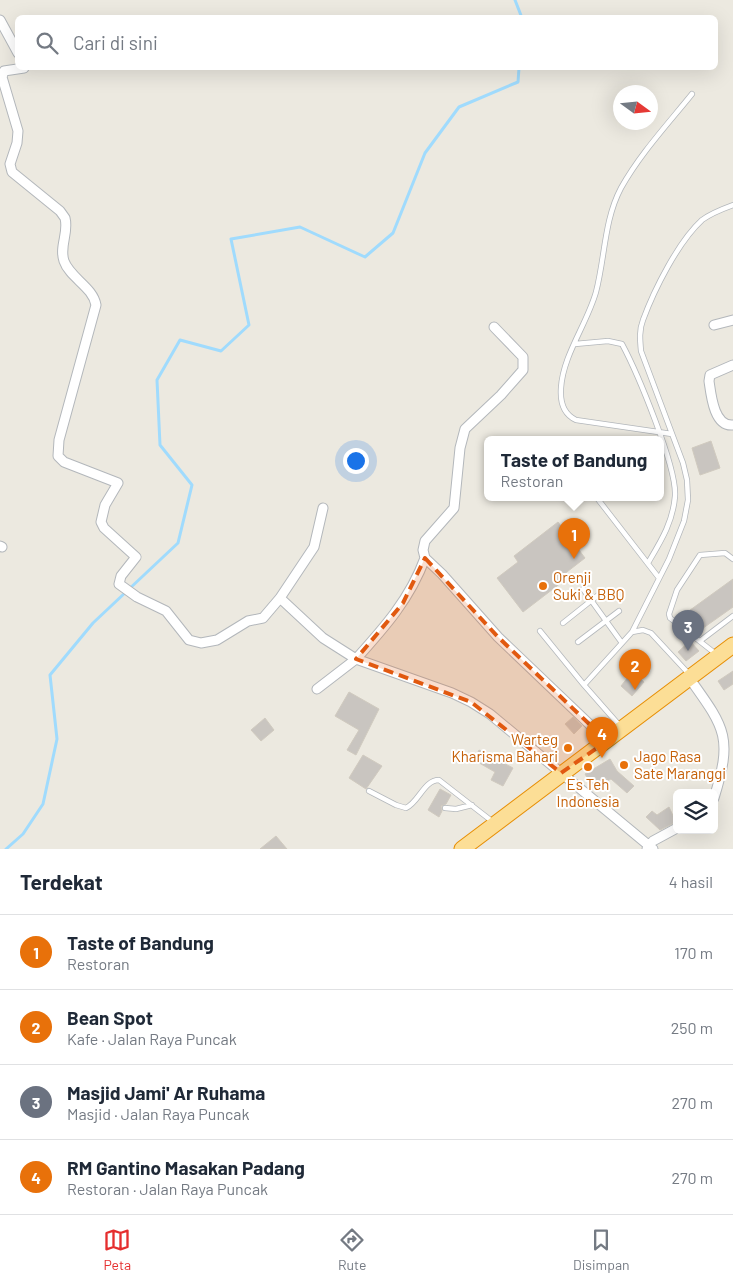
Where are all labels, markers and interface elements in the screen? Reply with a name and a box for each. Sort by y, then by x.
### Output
search box [15,15,718,70]
icon: search [33,29,61,57]
text: Cari di sini [73,31,158,54]
north arrow [613,85,658,130]
popup [484,436,664,501]
your location [343,448,369,474]
text: Taste of Bandung [501,448,647,471]
text: Restoran [501,471,563,490]
pin: 1 [558,518,590,559]
place label: Orenji Suki & BBQ [553,568,624,603]
marker: Orenji Suki & BBQ [537,580,549,592]
pin: 3 [672,610,704,651]
pin: 2 [619,649,651,690]
pin: 4 [586,717,618,758]
place label: Warteg Kharisma Bahari [451,730,558,765]
marker: Warteg Kharisma Bahari [562,742,574,754]
place label: Jago Rasa Sate Maranggi [634,747,726,782]
marker: Jago Rasa Sate Maranggi [618,759,630,771]
marker: Es Teh Indonesia [582,761,594,773]
place label: Es Teh Indonesia [557,775,619,810]
map controls [673,789,718,834]
button: layers [673,789,718,834]
text: Terdekat [20,869,103,894]
text: 4 hasil [669,872,713,891]
text: Taste of Bandung [67,931,214,954]
text: 1 [33,943,39,962]
text: 170 m [674,943,713,962]
text: Restoran [67,954,130,973]
text: Bean Spot [67,1006,153,1029]
text: 2 [32,1018,40,1037]
text: 250 m [671,1018,713,1037]
text: Kafe · Jalan Raya Puncak [67,1029,237,1048]
text: Masjid Jami' Ar Ruhama [67,1081,265,1104]
text: 3 [32,1093,40,1112]
text: 270 m [671,1093,713,1112]
text: Masjid · Jalan Raya Puncak [67,1104,249,1123]
text: RM Gantino Masakan Padang [67,1156,305,1179]
text: 4 [31,1168,41,1187]
text: 270 m [671,1168,713,1187]
text: Restoran · Jalan Raya Puncak [67,1179,268,1198]
tab: Peta [103,1226,131,1273]
tab: Rute [338,1226,366,1273]
tab: Disimpan [573,1226,630,1273]

